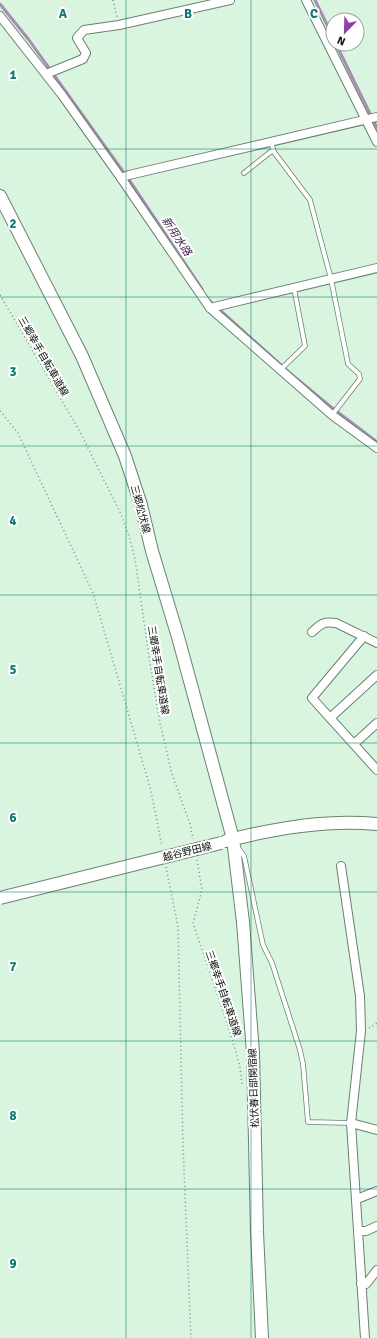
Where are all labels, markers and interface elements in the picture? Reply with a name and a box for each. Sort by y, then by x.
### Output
text: A [59,6,68,22]
text: B [184,6,192,22]
text: C [310,6,318,22]
north arrow [325,12,365,52]
text: N [335,33,347,48]
text: 1 [9,67,17,83]
water label: 新用水路 [159,214,195,259]
text: 2 [9,216,17,232]
street label: 三郷幸手自転車道線 [15,315,71,398]
text: 3 [9,364,17,380]
street label: 三郷松伏線 [128,484,152,535]
text: 4 [9,513,17,529]
street label: 三郷幸手自転車道線 [145,625,171,716]
text: 5 [9,662,17,678]
text: 6 [9,810,17,826]
street label: 越谷野田線 [162,840,213,864]
street label: 三郷幸手自転車道線 [203,949,243,1038]
text: 7 [9,959,17,975]
street label: 松伏春日部関宿線 [247,1048,261,1128]
text: 8 [9,1108,17,1124]
text: 9 [9,1256,17,1272]

